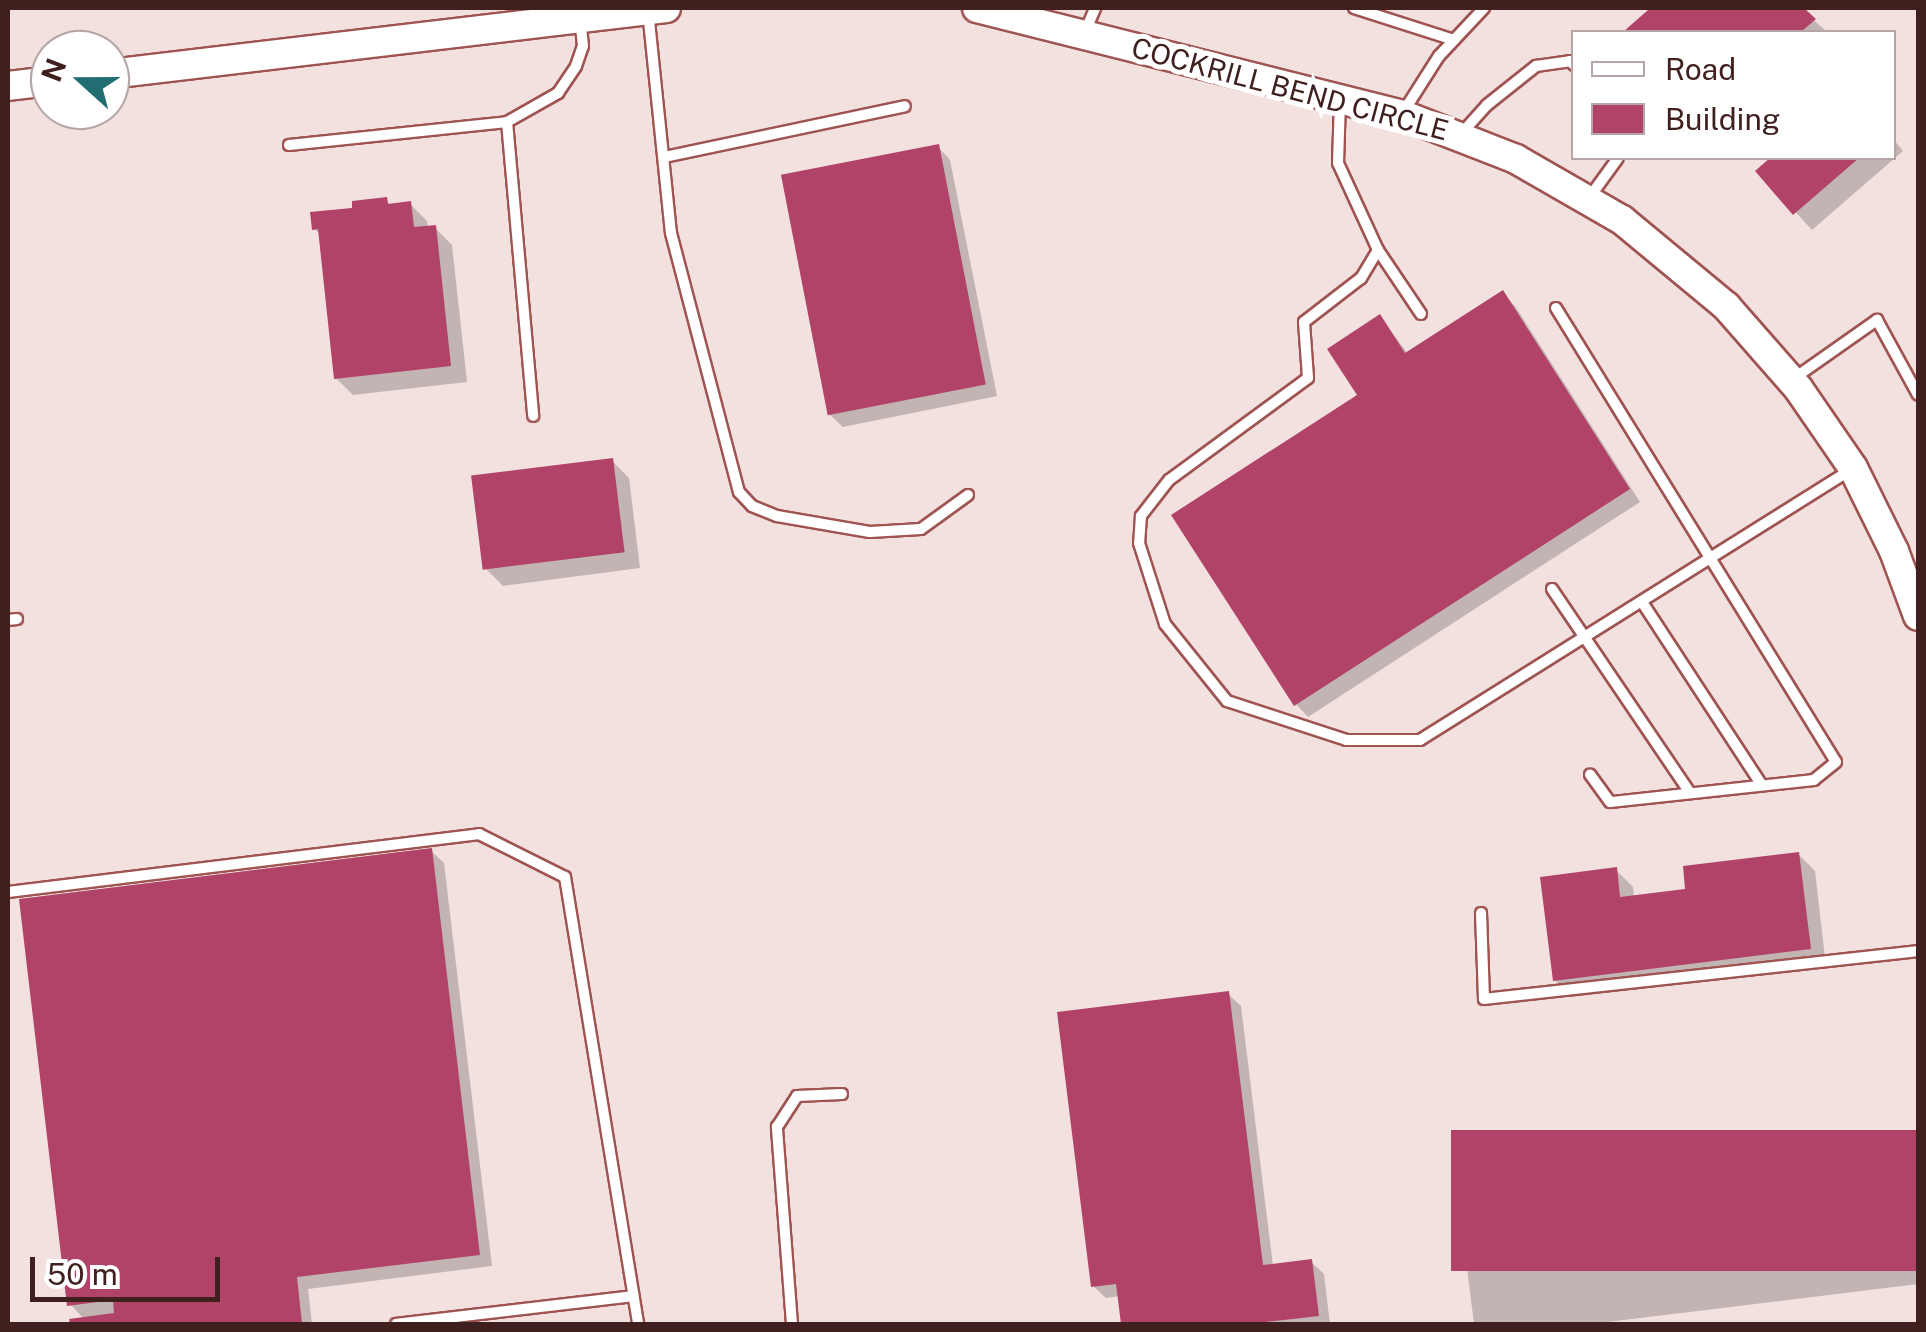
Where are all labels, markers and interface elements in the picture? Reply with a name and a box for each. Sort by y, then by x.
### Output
north arrow [30,30,130,130]
street label: COCKRILL BEND CIRCLE [1128,30,1452,148]
legend [1571,30,1896,160]
text: Road [1665,51,1736,87]
text: N [34,54,73,86]
text: Building [1665,101,1780,137]
scale bar [35,1237,225,1299]
text: 50 m [47,1256,118,1292]

